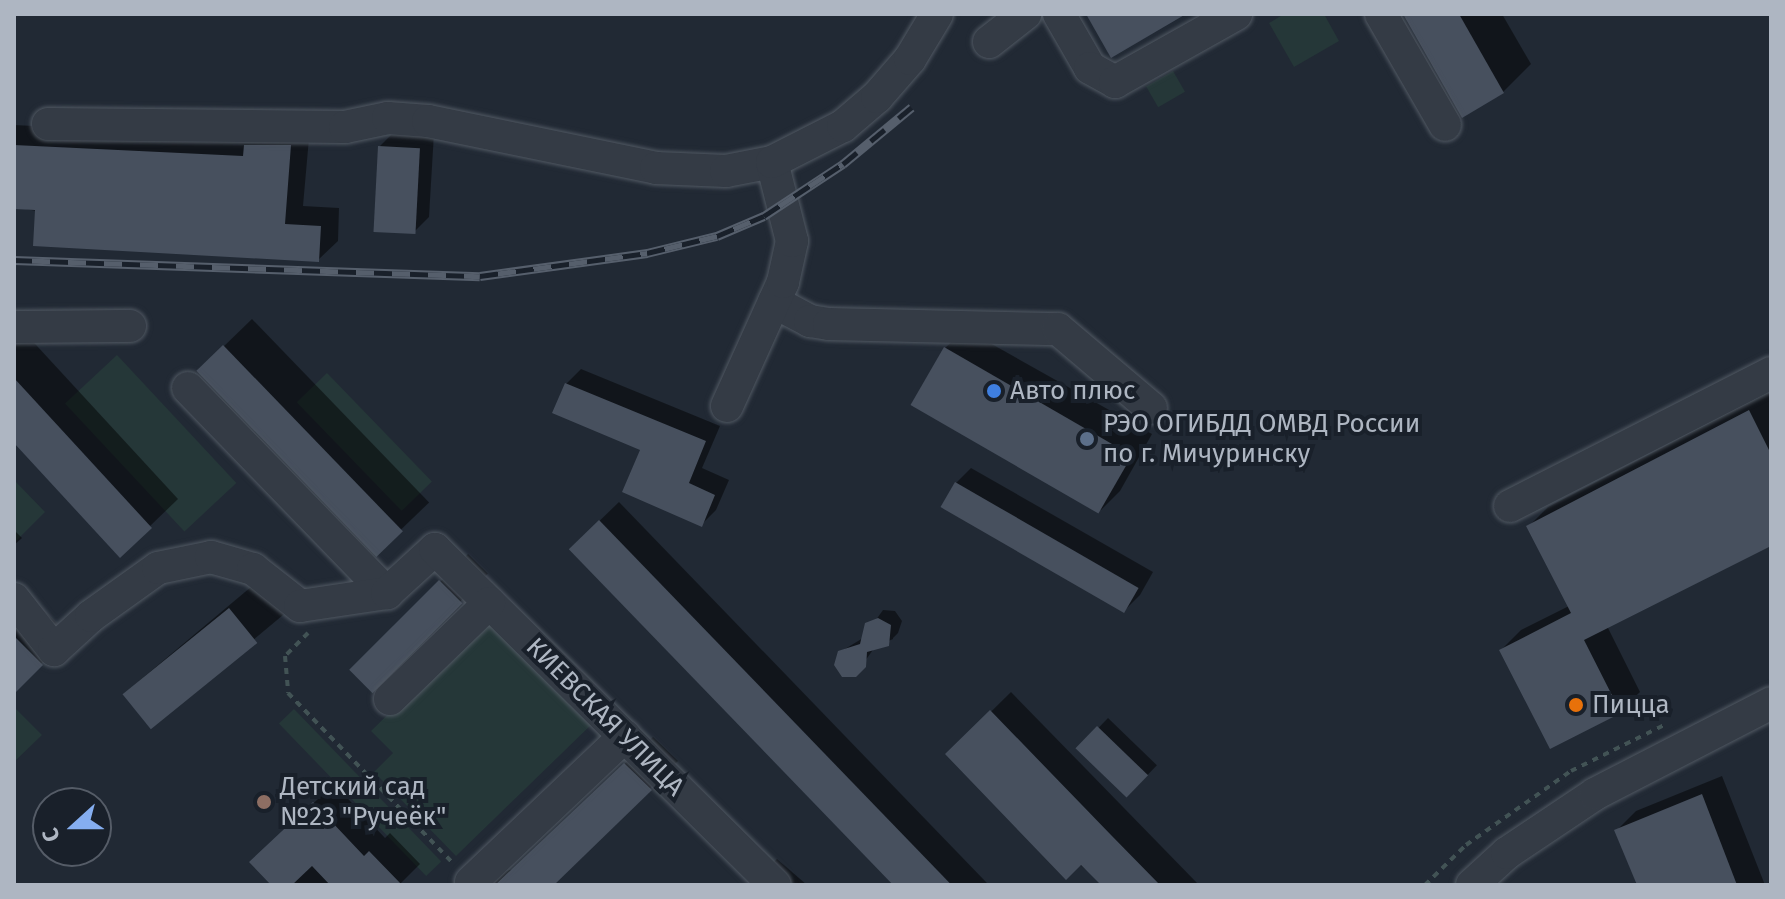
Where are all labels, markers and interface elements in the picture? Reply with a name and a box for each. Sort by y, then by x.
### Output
place label: Авто плюс [1010,375,1135,407]
marker: Авто плюс [985,382,1003,400]
place label: РЭО ОГИБДД ОМВД России по г. Мичуринску [1103,408,1420,470]
marker: РЭО ОГИБДД ОМВД России по г. Мичуринску [1078,430,1096,448]
street label: КИЕВСКАЯ УЛИЦА [519,631,691,803]
place label: Пицца [1592,689,1670,721]
marker: Пицца [1567,696,1585,714]
place label: Детский сад №23 "Ручеёк" [280,771,446,832]
north arrow [32,787,112,867]
marker: Детский сад №23 "Ручеёк" [255,793,273,811]
text: С [36,824,66,846]

